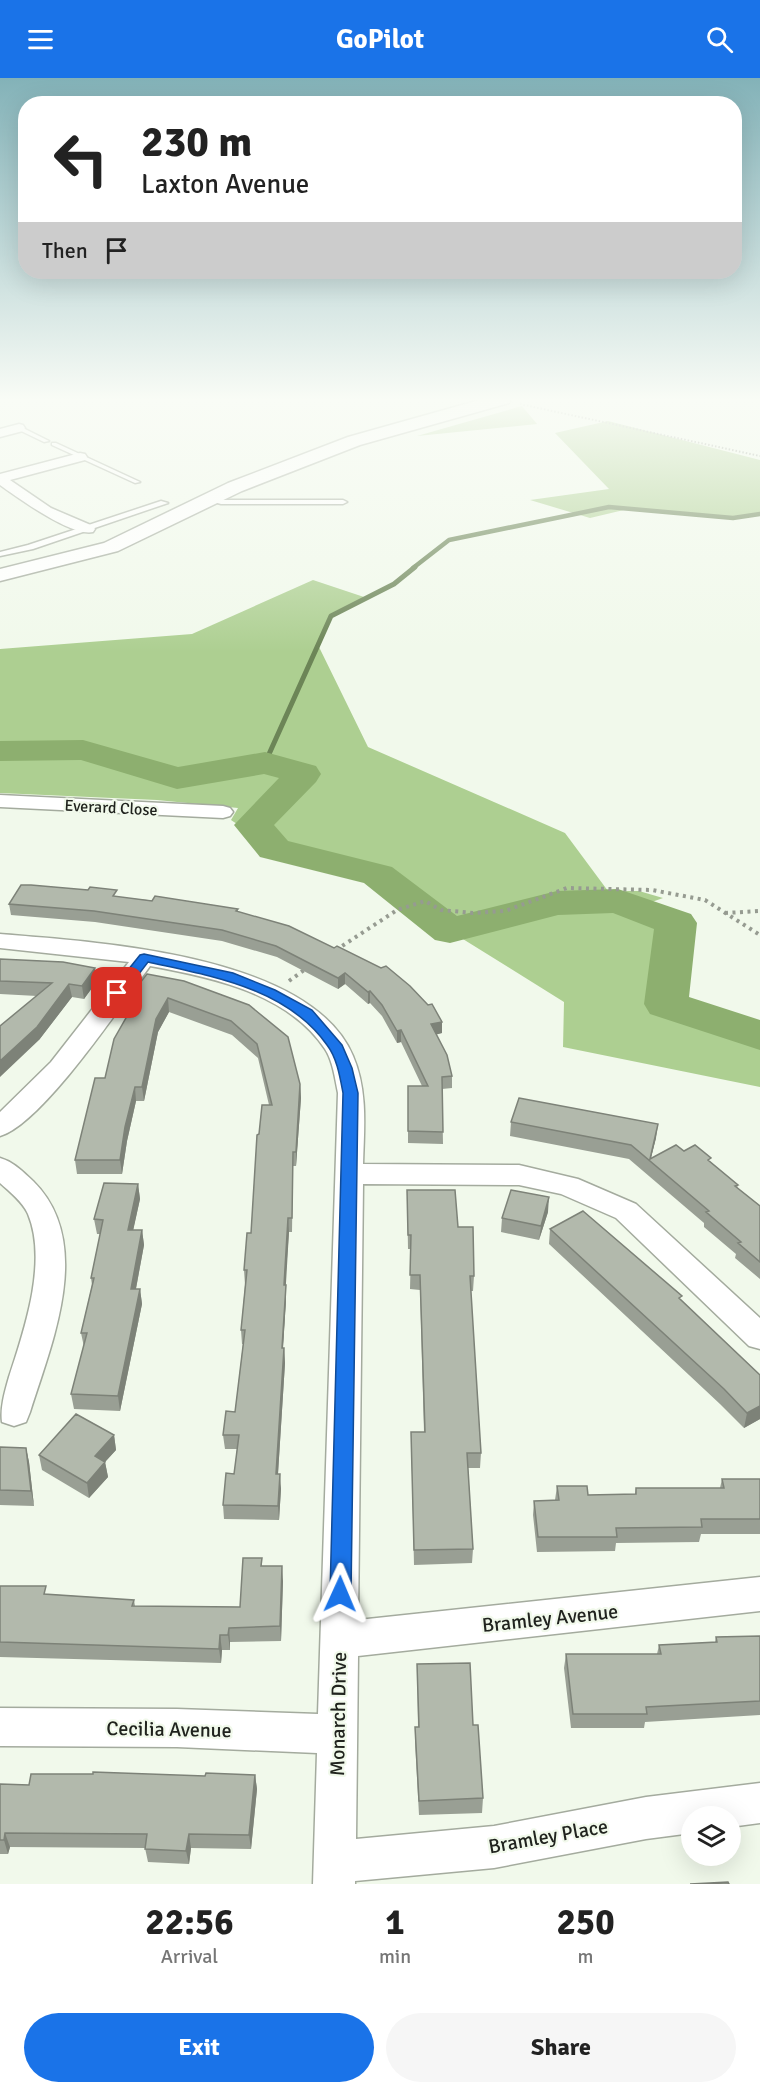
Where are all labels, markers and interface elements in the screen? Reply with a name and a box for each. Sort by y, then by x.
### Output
icon: menu [24,23,57,56]
text: GoPilot [336,23,424,56]
icon: search [703,23,736,56]
text: 230 m [141,117,252,168]
icon: left [42,120,120,198]
text: Laxton Avenue [141,168,309,201]
icon: arrive [100,234,133,267]
text: Then [42,237,88,264]
street label: Everard Close [64,796,158,820]
pin [91,967,142,1018]
icon: arrive [100,976,133,1009]
position arrow [308,1562,372,1626]
street label: Bramley Avenue [481,1599,619,1638]
street label: Monarch Drive [325,1652,352,1776]
street label: Cecilia Avenue [106,1716,232,1743]
map controls [681,1806,741,1866]
button: layers [681,1806,741,1866]
street label: Bramley Place [486,1814,610,1859]
text: 22:56 [145,1900,234,1945]
text: 1 [385,1900,405,1945]
text: 250 [556,1900,615,1945]
text: Arrival [161,1944,218,1969]
text: min [379,1944,411,1969]
text: m [578,1944,594,1969]
button: Exit [24,2013,374,2082]
button: Share [386,2013,736,2082]

